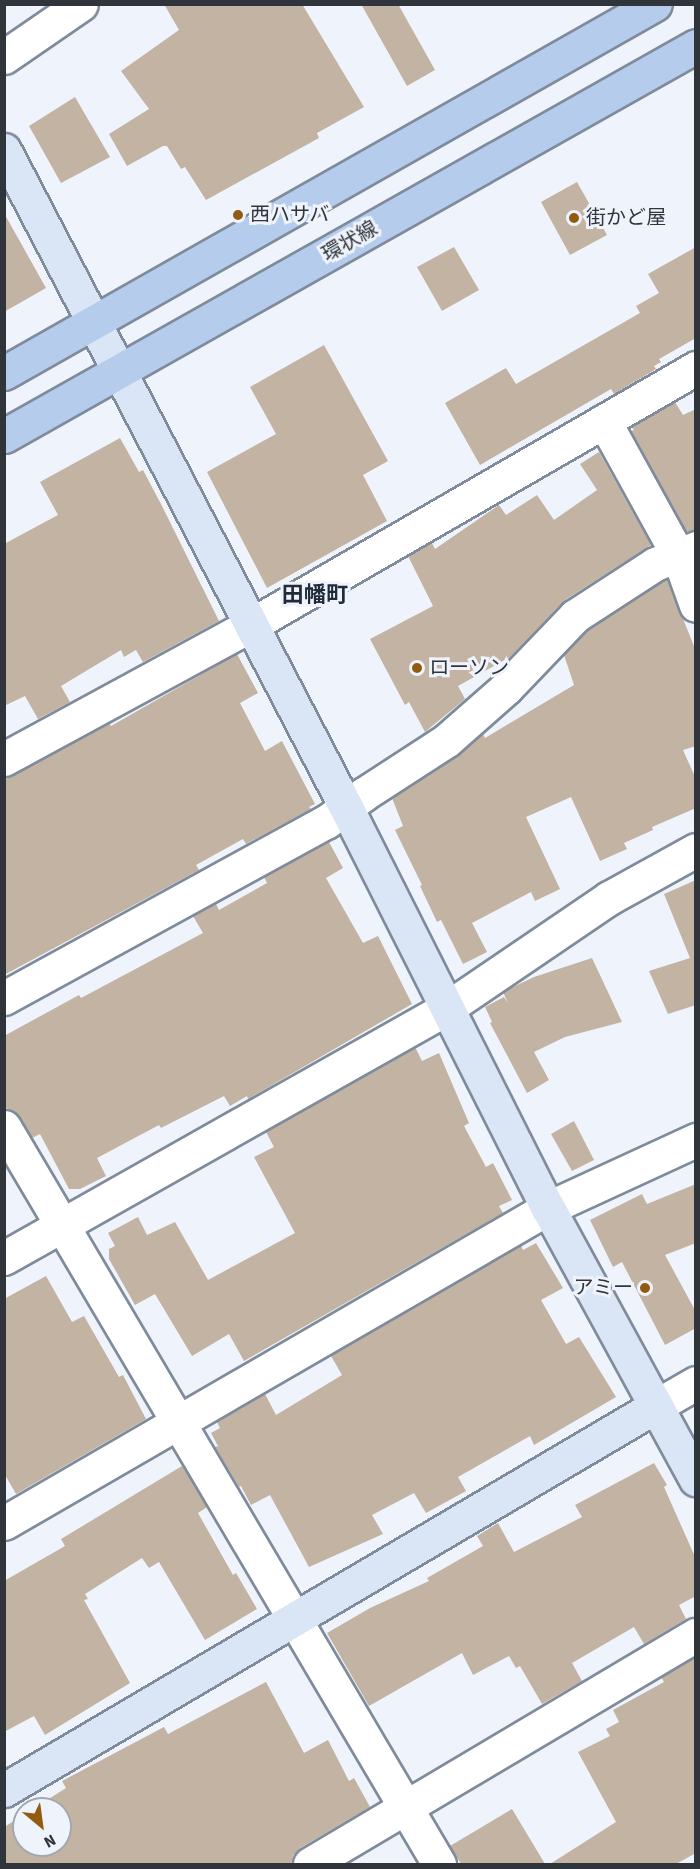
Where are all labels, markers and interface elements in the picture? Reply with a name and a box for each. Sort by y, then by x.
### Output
place label: 西ハサバ [250,203,330,227]
place label: 街かど屋 [586,206,666,230]
marker: 西ハサバ [231,208,245,222]
marker: 街かど屋 [567,211,581,225]
street label: 環状線 [318,217,382,267]
district label: 田幡町 [282,583,348,609]
place label: ローソン [429,656,509,680]
marker: ローソン [410,661,424,675]
place label: アミー [573,1276,633,1300]
marker: アミー [638,1281,652,1295]
north arrow [12,1797,72,1857]
text: N [40,1829,60,1853]

